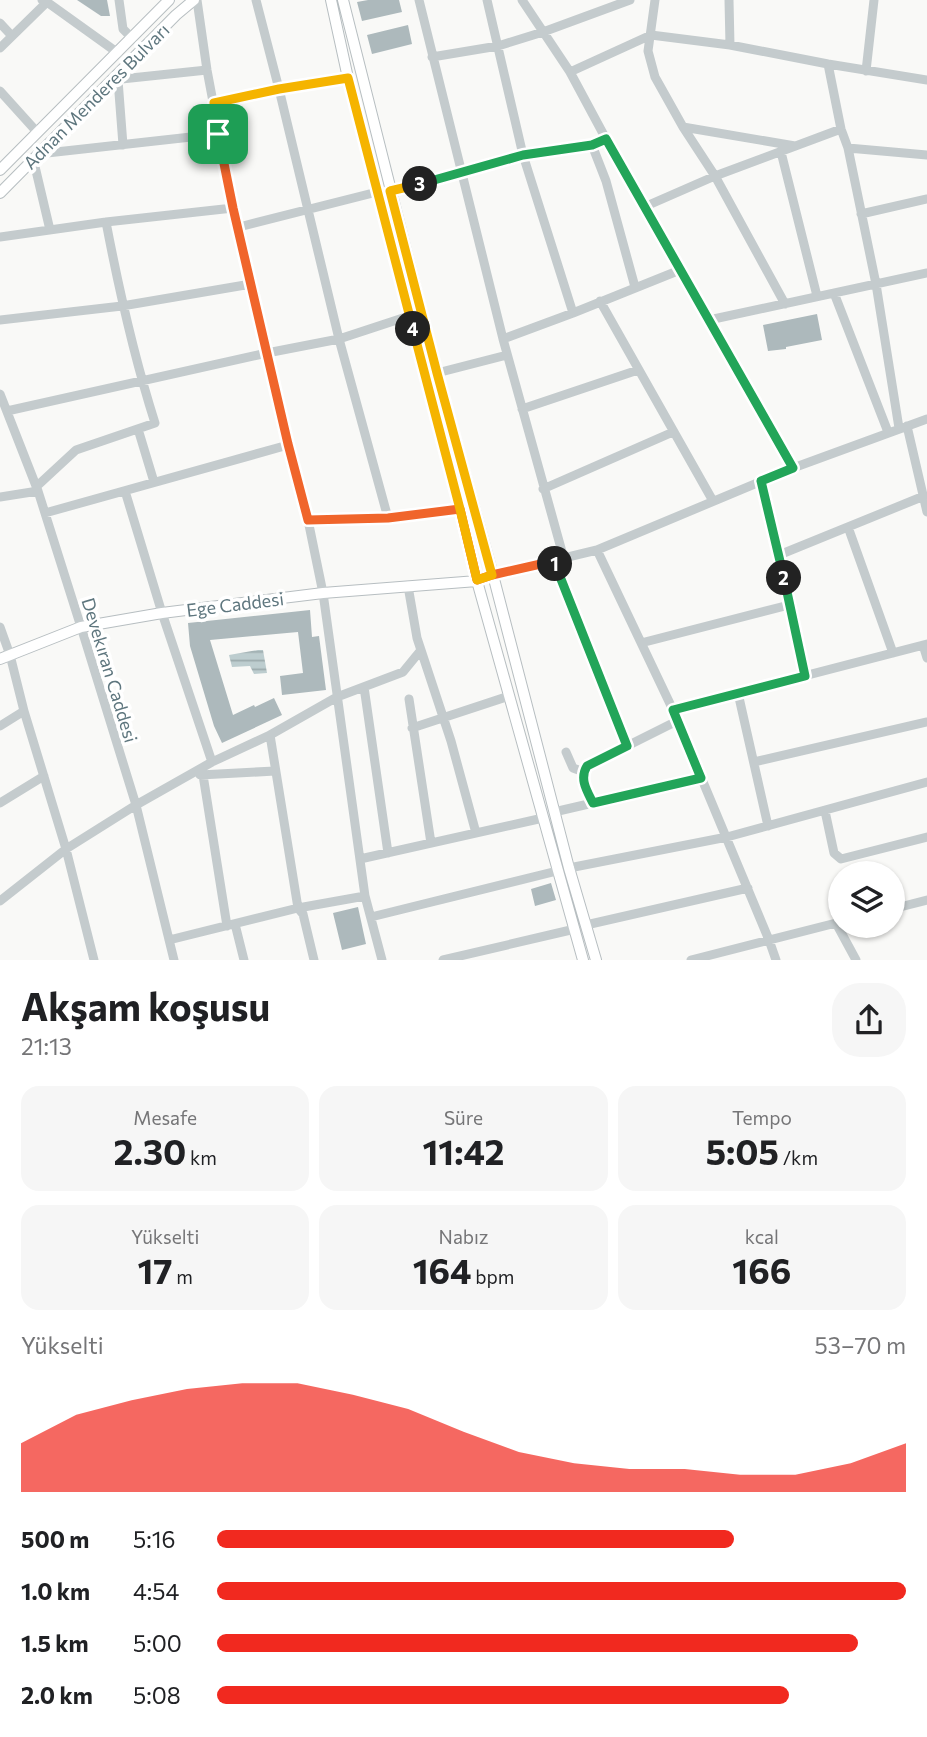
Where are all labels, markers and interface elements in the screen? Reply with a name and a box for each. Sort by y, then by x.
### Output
street label: Adnan Menderes Bulvarı [18,18,174,174]
pin [188,104,248,164]
icon: arrive [199,115,237,153]
pin: 3 [402,166,438,202]
text: 3 [414,172,425,195]
pin: 4 [396,312,430,346]
text: 4 [407,317,418,340]
pin: 1 [538,546,572,582]
text: 1 [550,552,559,575]
pin: 2 [766,560,802,596]
text: 2 [778,566,789,589]
street label: Ege Caddesi [185,587,285,621]
street label: Devekıran Caddesi [78,595,142,745]
map controls [828,861,905,938]
button: layers [828,861,905,938]
text: Akşam koşusu [21,982,270,1029]
button: share [832,983,906,1057]
text: 21:13 [21,1032,72,1060]
text: Mesafe [133,1106,197,1129]
text: Süre [444,1106,483,1129]
text: Tempo [732,1106,792,1129]
text: 2.30 [113,1129,186,1172]
text: 11:42 [422,1129,505,1172]
text: 5:05 [706,1129,779,1172]
text: km [186,1146,217,1169]
text: /km [779,1146,818,1169]
text: Yükselti [131,1225,199,1248]
text: Nabız [439,1225,488,1248]
text: kcal [745,1225,779,1248]
text: 17 [138,1248,173,1291]
text: 164 [413,1248,472,1291]
text: 166 [732,1248,791,1291]
text: m [173,1265,193,1288]
text: bpm [472,1265,514,1288]
text: Yükselti [21,1331,104,1359]
text: 53–70 m [815,1331,906,1359]
text: 500 m [21,1525,89,1553]
text: 5:16 [133,1525,175,1553]
text: 1.0 km [21,1577,90,1605]
text: 4:54 [133,1577,179,1605]
text: 1.5 km [21,1629,89,1657]
text: 5:00 [133,1629,182,1657]
text: 2.0 km [21,1681,93,1709]
text: 5:08 [133,1681,181,1709]

